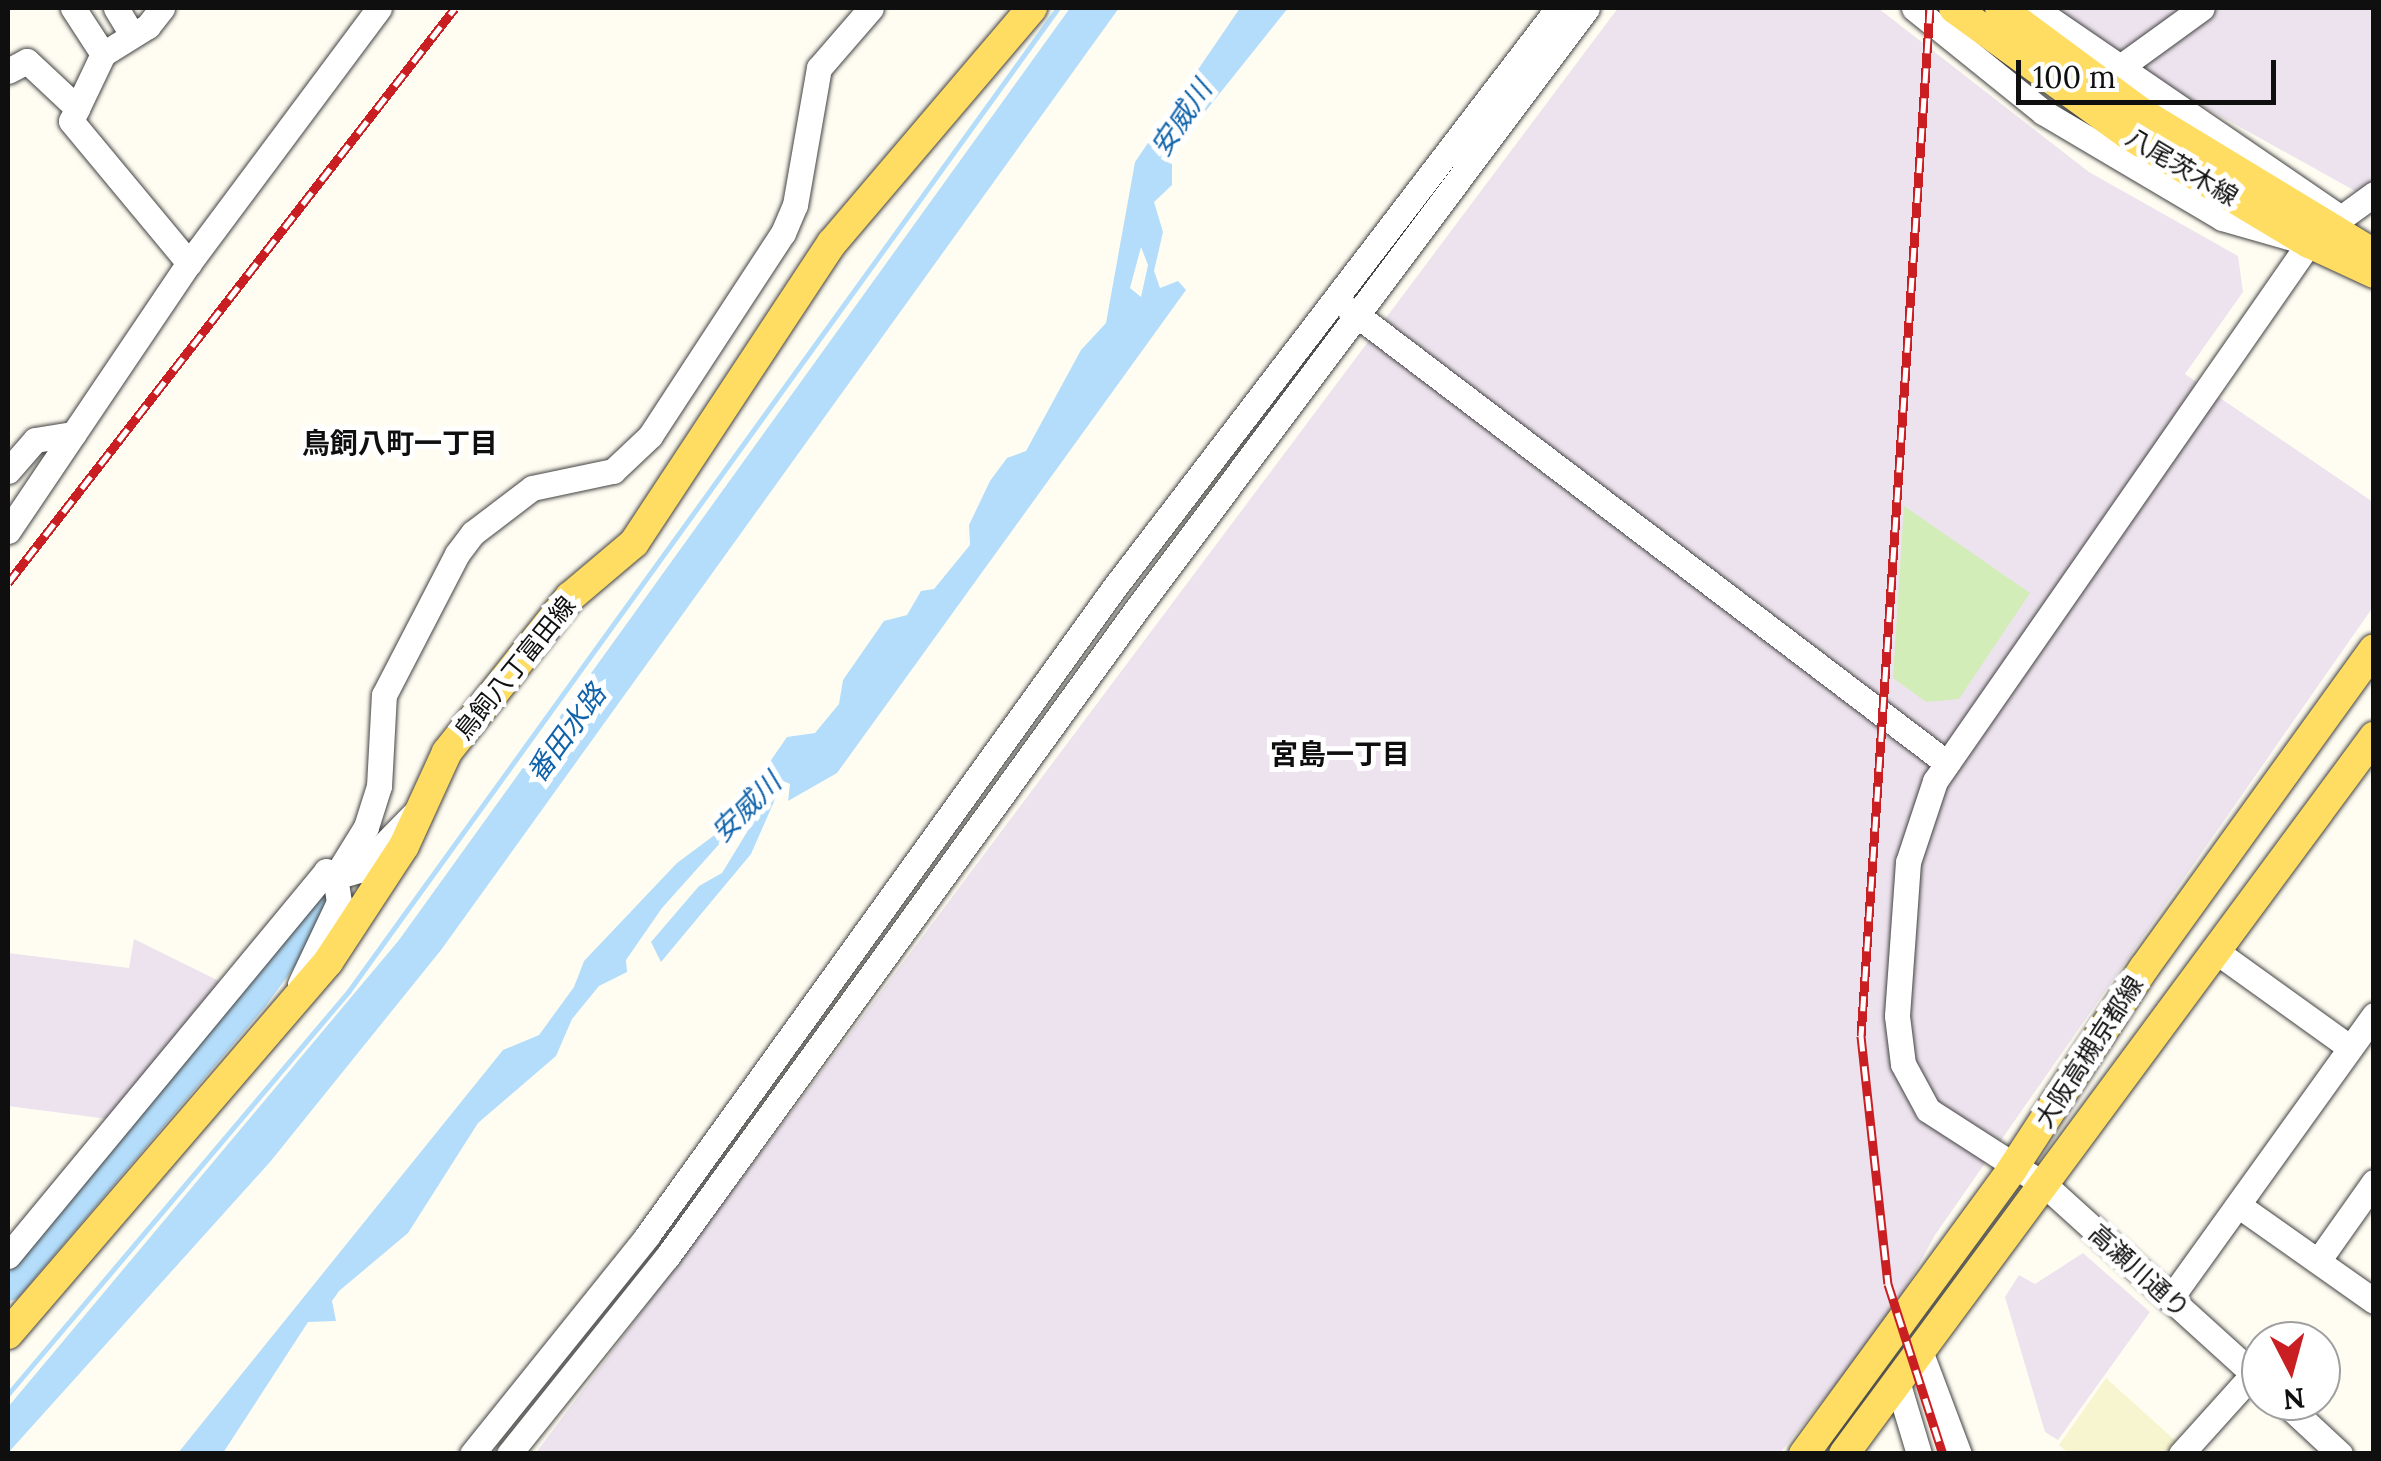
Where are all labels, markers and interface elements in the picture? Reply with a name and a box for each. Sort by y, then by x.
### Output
scale bar [2021,40,2281,102]
text: 100 m [2033,58,2116,96]
water label: 安威川 [1144,74,1218,162]
street label: 八尾茨木線 [2121,122,2243,212]
district label: 鳥飼八町一丁目 [302,426,498,460]
street label: 鳥飼八丁富田線 [448,591,582,745]
water label: 番田水路 [519,678,613,788]
district label: 宮島一丁目 [1270,737,1410,771]
water label: 安威川 [704,765,788,849]
street label: 大阪高槻京都線 [2029,970,2149,1134]
street label: 高瀬川通り [2083,1218,2195,1324]
north arrow [2241,1321,2341,1421]
text: N [2281,1380,2307,1418]

